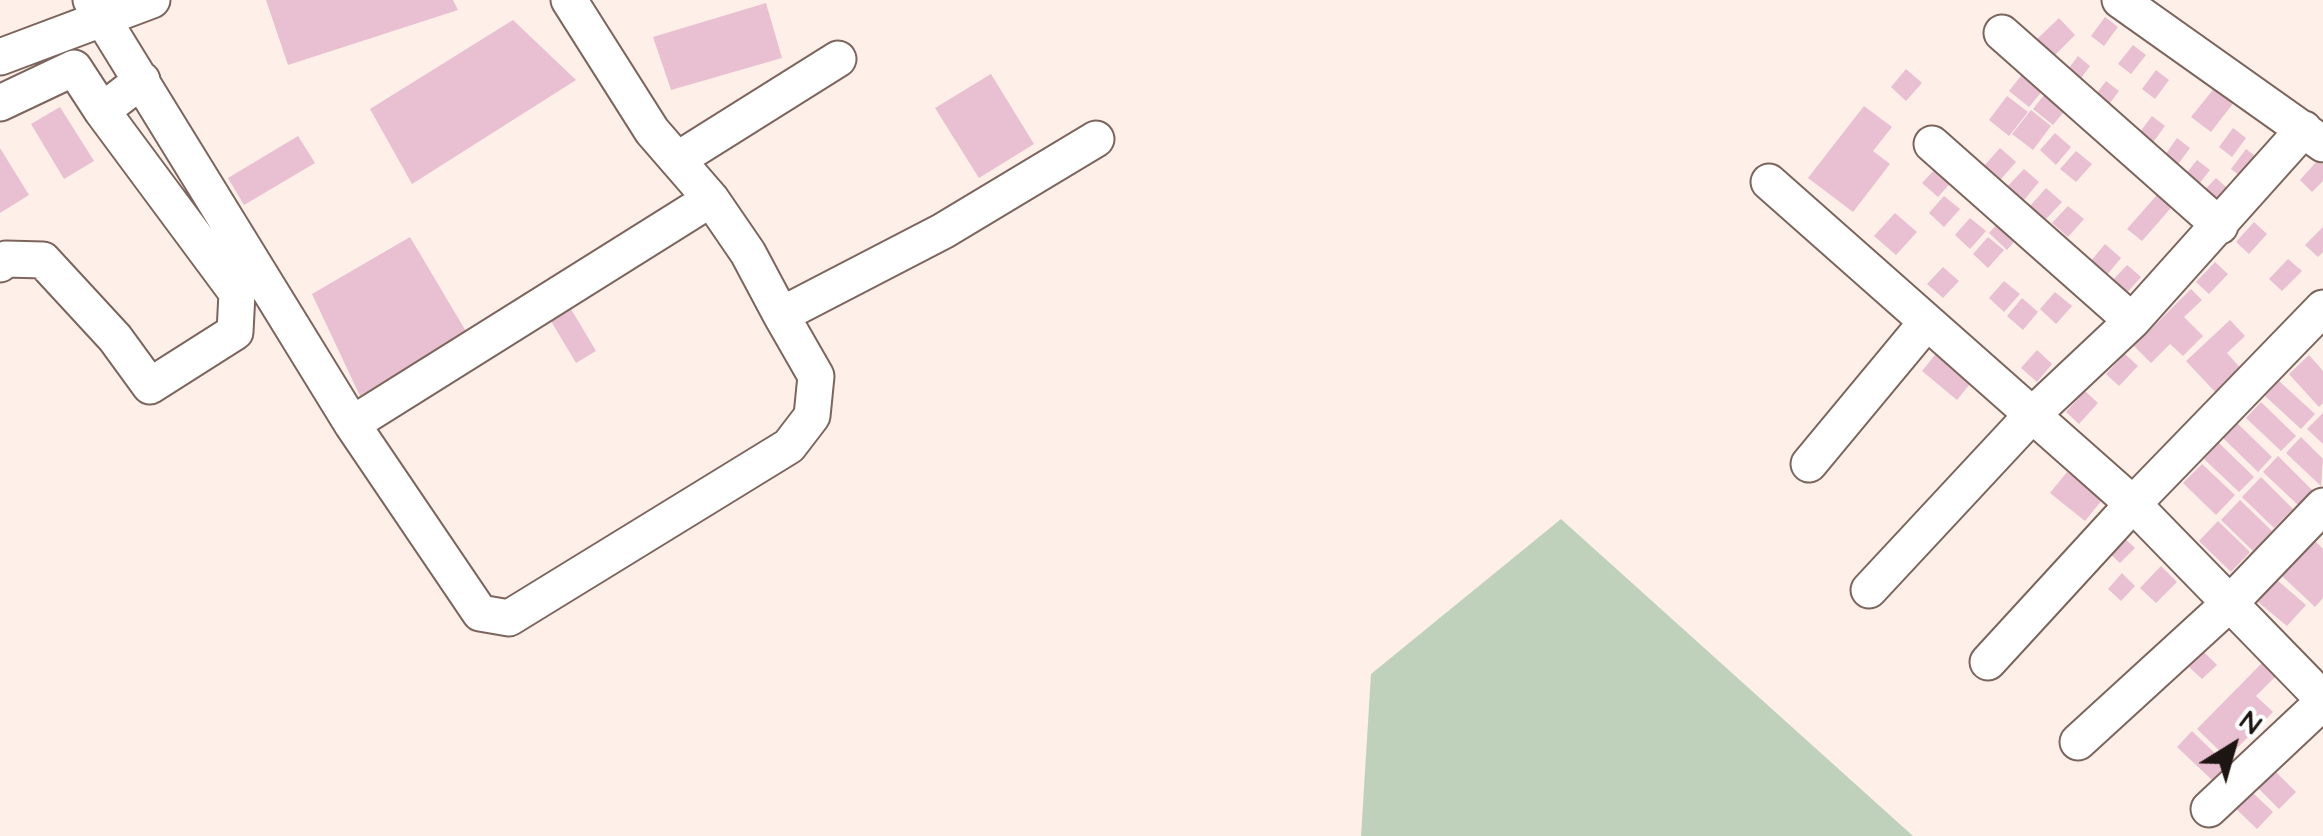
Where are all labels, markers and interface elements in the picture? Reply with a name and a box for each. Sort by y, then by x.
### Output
north arrow [2183,696,2283,796]
text: N [2233,701,2270,742]

